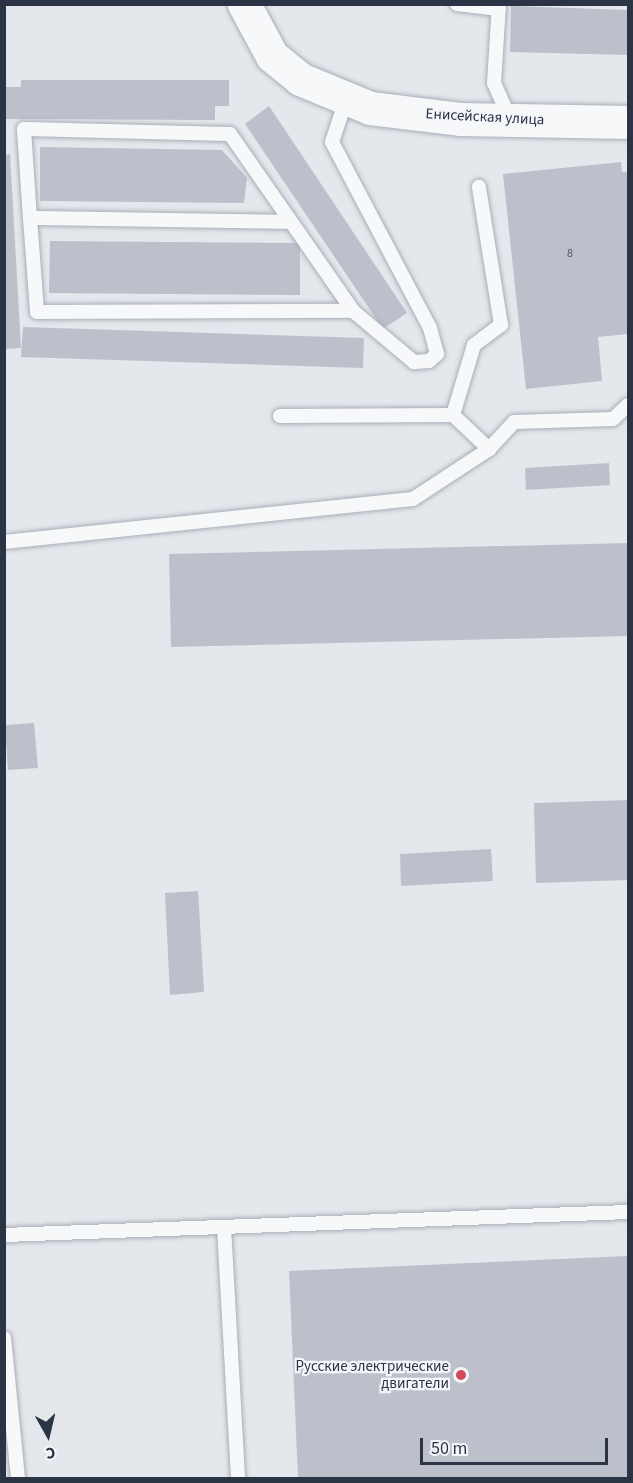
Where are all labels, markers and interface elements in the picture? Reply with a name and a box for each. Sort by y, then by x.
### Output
street label: Енисейская улица [425,105,545,129]
house number: 8 [567,247,573,261]
place label: Русские электрические двигатели [295,1357,449,1392]
marker: Русские электрические двигатели [454,1368,468,1382]
north arrow [18,1405,78,1465]
scale bar [423,1426,610,1464]
text: 50 m [431,1436,467,1461]
text: С [44,1441,57,1464]

